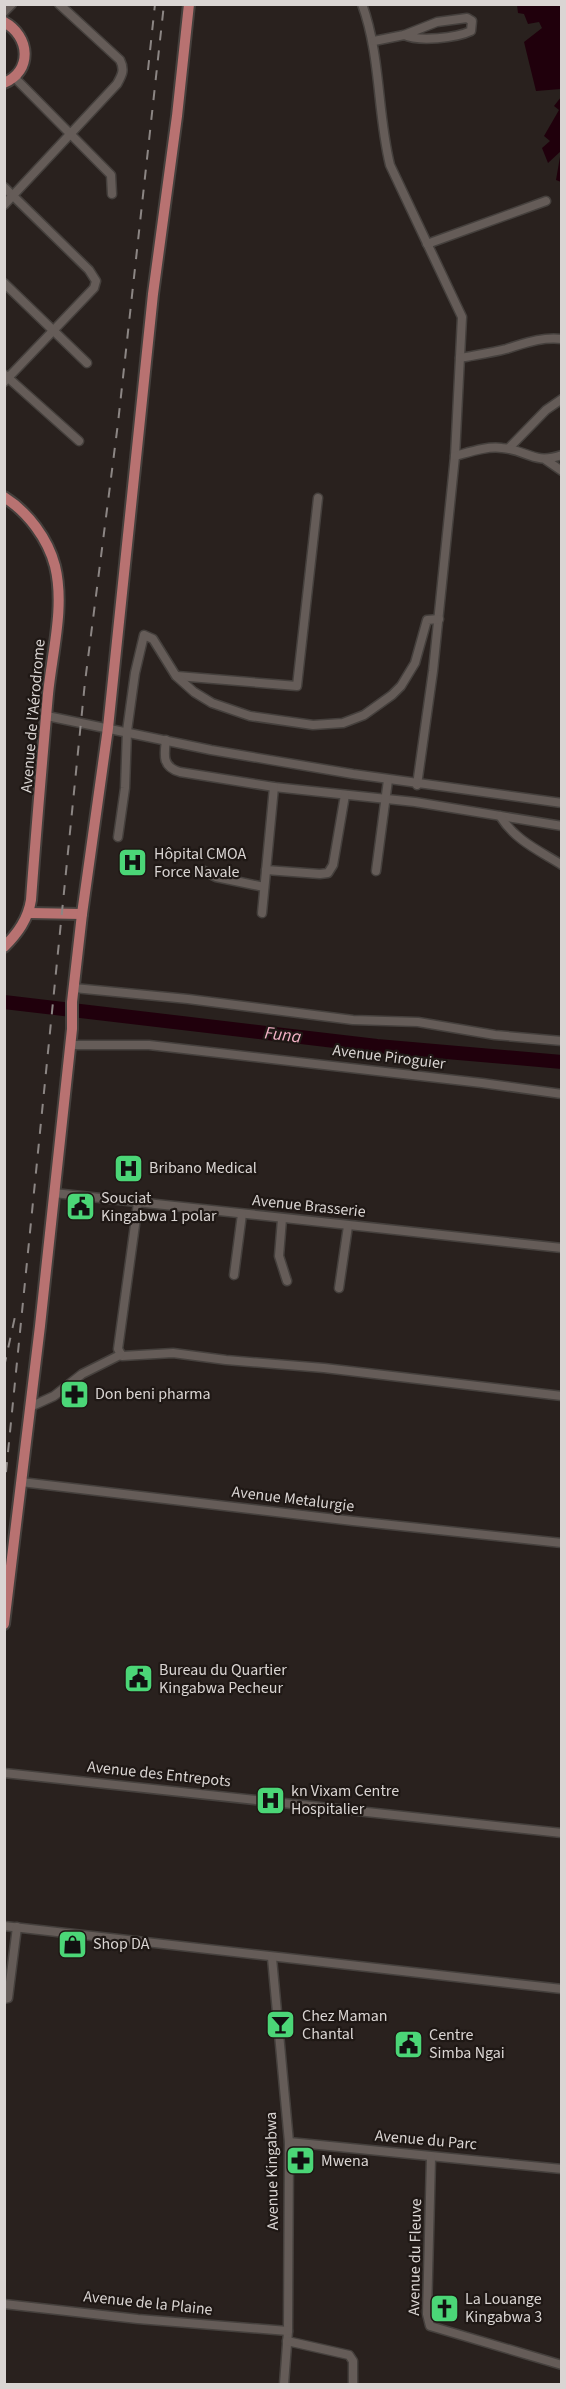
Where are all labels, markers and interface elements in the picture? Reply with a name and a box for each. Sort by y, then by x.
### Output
street label: Avenue de l’Aérodrome [15,638,51,794]
place label: Hôpital CMOA Force Navale [154,843,247,883]
hospital icon: Hôpital CMOA Force Navale [117,847,149,879]
water label: Funa [263,1020,303,1050]
street label: Avenue Piroguier [331,1039,447,1075]
hospital icon: Bribano Medical [112,1152,144,1184]
place label: Bribano Medical [149,1157,257,1179]
place label: Souciat Kingabwa 1 polar [101,1187,217,1227]
street label: Avenue Brasserie [251,1189,367,1223]
public building icon: Souciat Kingabwa 1 polar [64,1191,96,1223]
pharmacy icon: Don beni pharma [58,1378,90,1410]
place label: Don beni pharma [95,1383,211,1405]
street label: Avenue Metalurgie [231,1481,356,1517]
place label: Bureau du Quartier Kingabwa Pecheur [159,1659,287,1699]
public building icon: Bureau du Quartier Kingabwa Pecheur [122,1663,154,1695]
street label: Avenue des Entrepots [86,1756,232,1793]
place label: kn Vixam Centre Hospitalier [291,1780,399,1820]
hospital icon: kn Vixam Centre Hospitalier [254,1784,286,1816]
shop icon: Shop DA [56,1928,88,1960]
place label: Shop DA [93,1933,150,1955]
place label: Chez Maman Chantal [302,2005,388,2045]
bar icon: Chez Maman Chantal [265,2009,297,2041]
place label: Centre Simba Ngai [429,2024,505,2064]
public building icon: Centre Simba Ngai [392,2028,424,2060]
street label: Avenue Kingabwa [260,2112,284,2230]
street label: Avenue du Parc [374,2125,478,2155]
pharmacy icon: Mwena [284,2145,316,2177]
place label: Mwena [321,2150,369,2172]
street label: Avenue du Fleuve [403,2198,427,2316]
street label: Avenue de la Plaine [82,2285,214,2321]
place label: La Louange Kingabwa 3 [465,2288,542,2328]
church icon: La Louange Kingabwa 3 [428,2292,460,2324]

